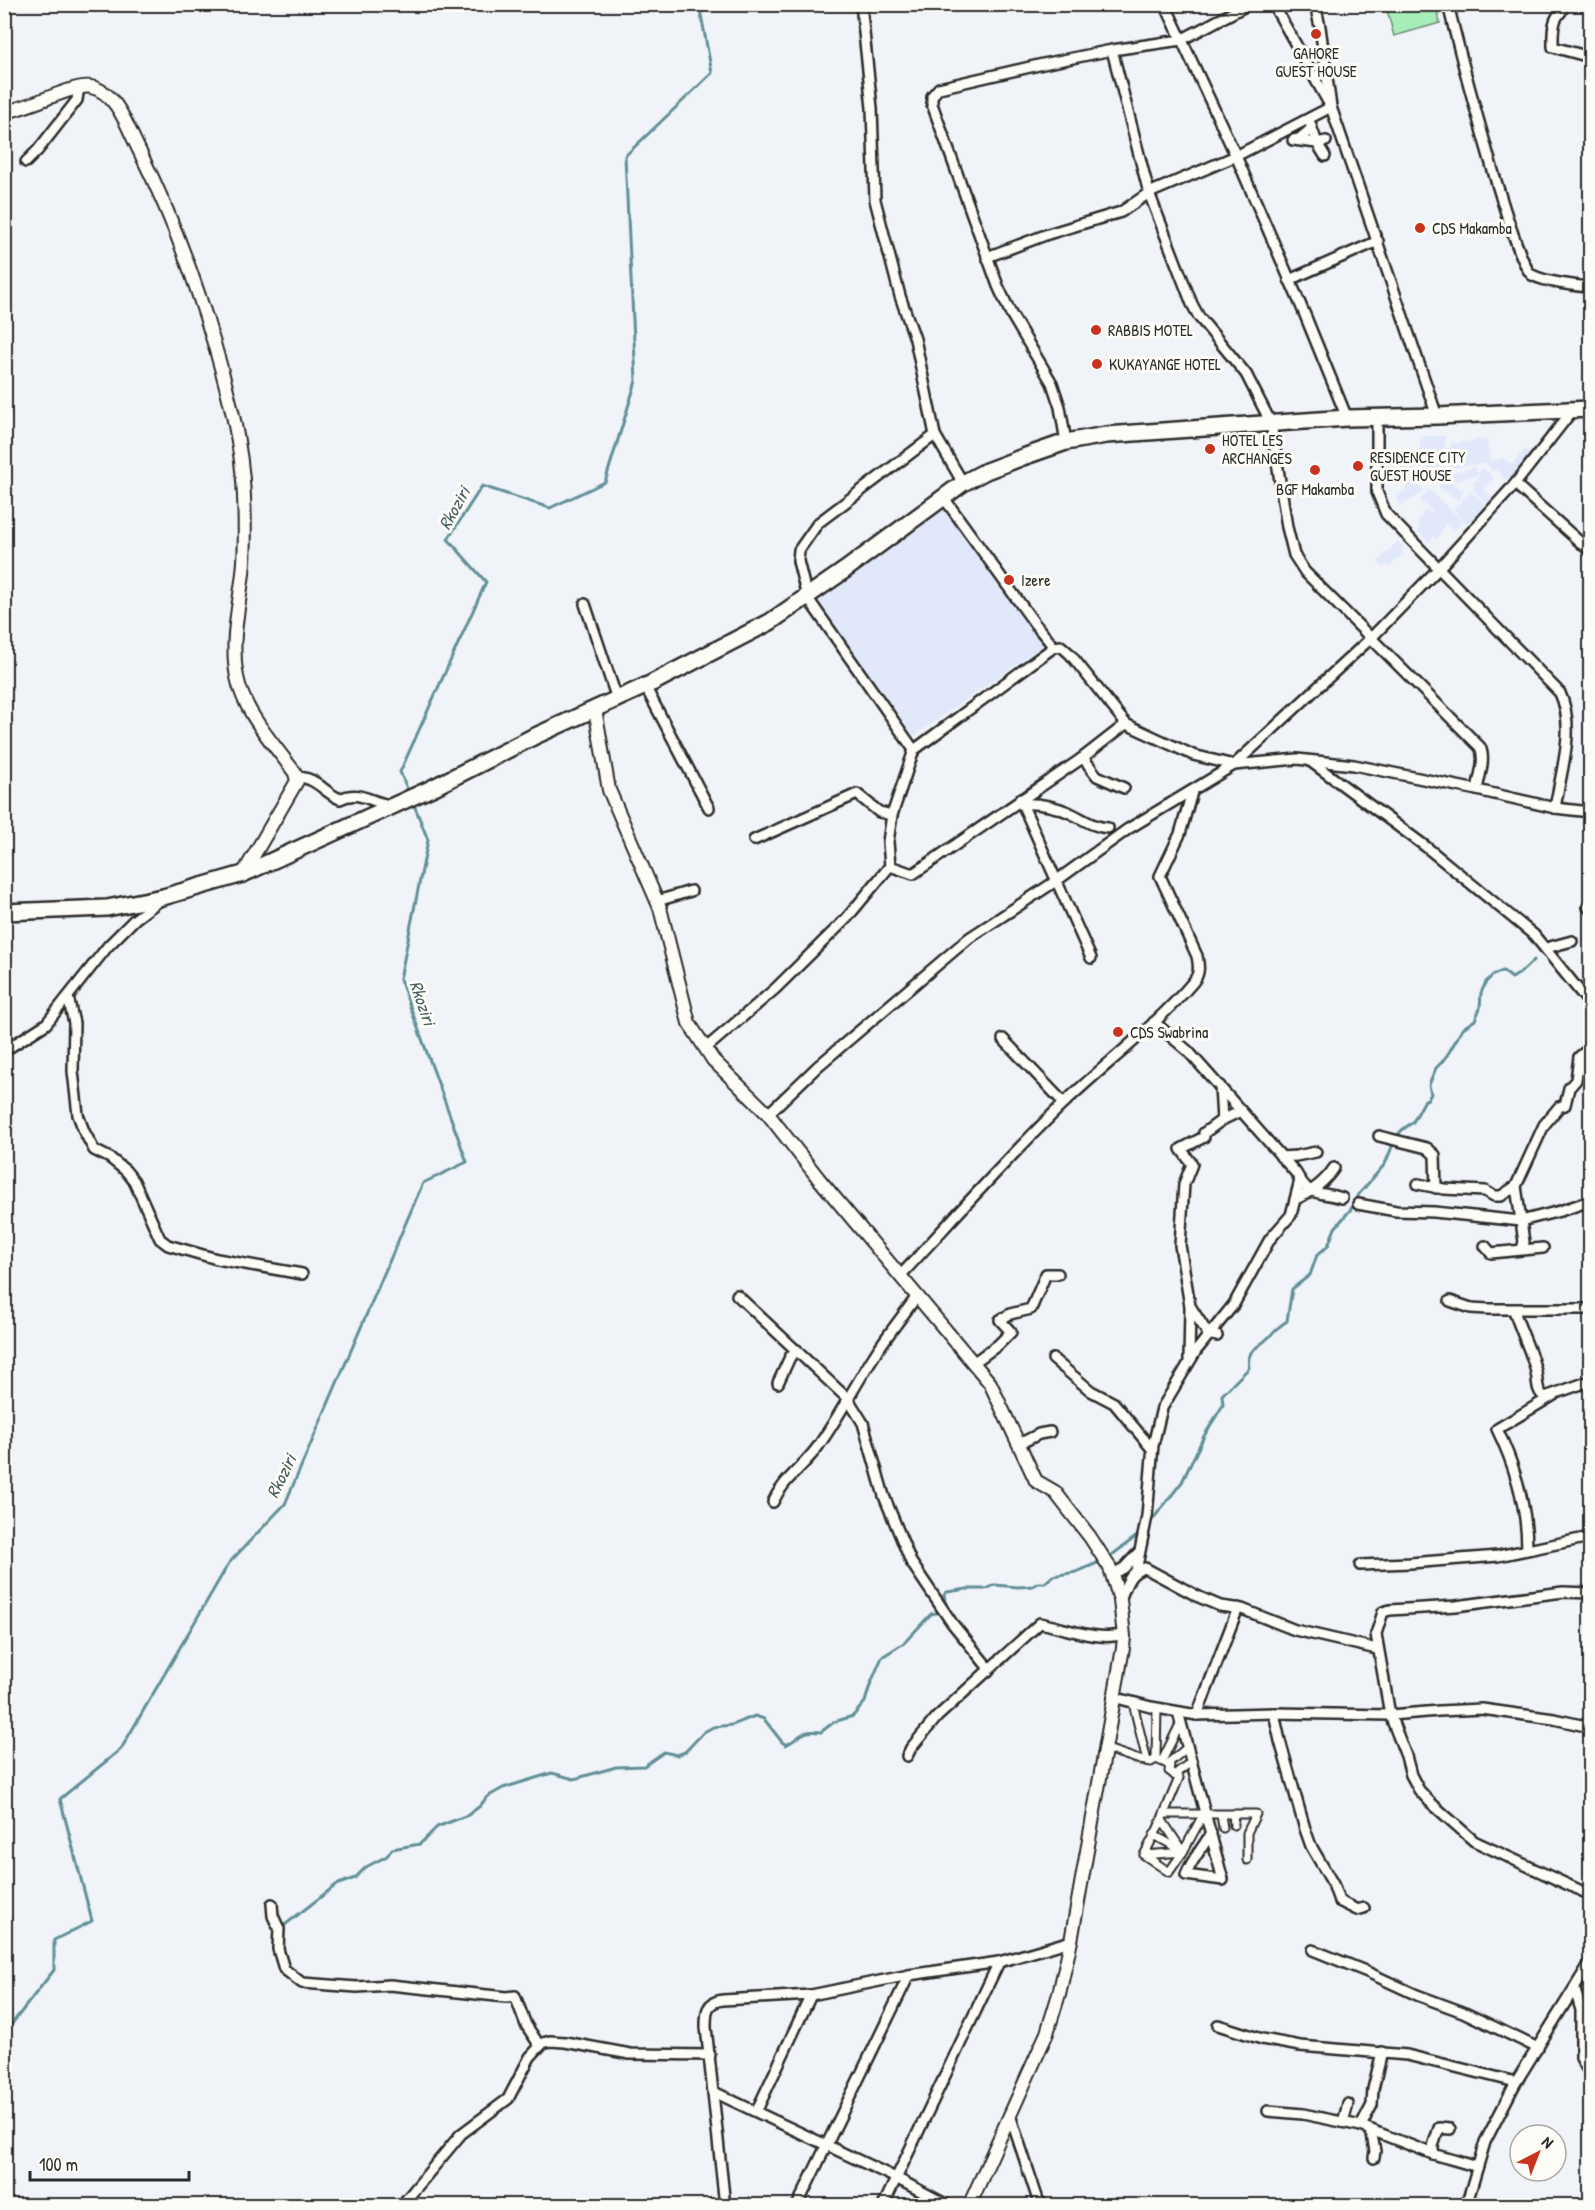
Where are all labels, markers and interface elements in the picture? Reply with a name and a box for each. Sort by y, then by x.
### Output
marker: GAHORE GUEST HOUSE [1309,27,1323,41]
place label: GAHORE GUEST HOUSE [1275,42,1357,82]
place label: CDS Makamba [1432,217,1512,239]
marker: CDS Makamba [1413,221,1427,235]
place label: RABBIS MOTEL [1108,319,1193,341]
marker: RABBIS MOTEL [1089,323,1103,337]
place label: KUKAYANGE HOTEL [1109,353,1221,375]
marker: KUKAYANGE HOTEL [1090,357,1104,371]
place label: HOTEL LES ARCHANGES [1222,429,1292,469]
marker: HOTEL LES ARCHANGES [1203,442,1217,456]
place label: RESIDENCE CITY GUEST HOUSE [1370,446,1465,486]
marker: RESIDENCE CITY GUEST HOUSE [1351,459,1365,473]
marker: BGF Makamba [1308,463,1322,477]
place label: BGF Makamba [1276,478,1354,500]
water label: Rkoziri [432,480,477,534]
place label: Izere [1021,569,1051,591]
marker: Izere [1002,573,1016,587]
water label: Rkoziri [404,977,443,1030]
place label: CDS Swabrina [1130,1021,1208,1043]
marker: CDS Swabrina [1111,1025,1125,1039]
water label: Rkoziri [260,1448,303,1502]
north arrow [1508,2123,1568,2183]
text: N [1538,2131,1559,2153]
scale bar [30,2144,189,2182]
text: 100 m [39,2152,78,2177]

